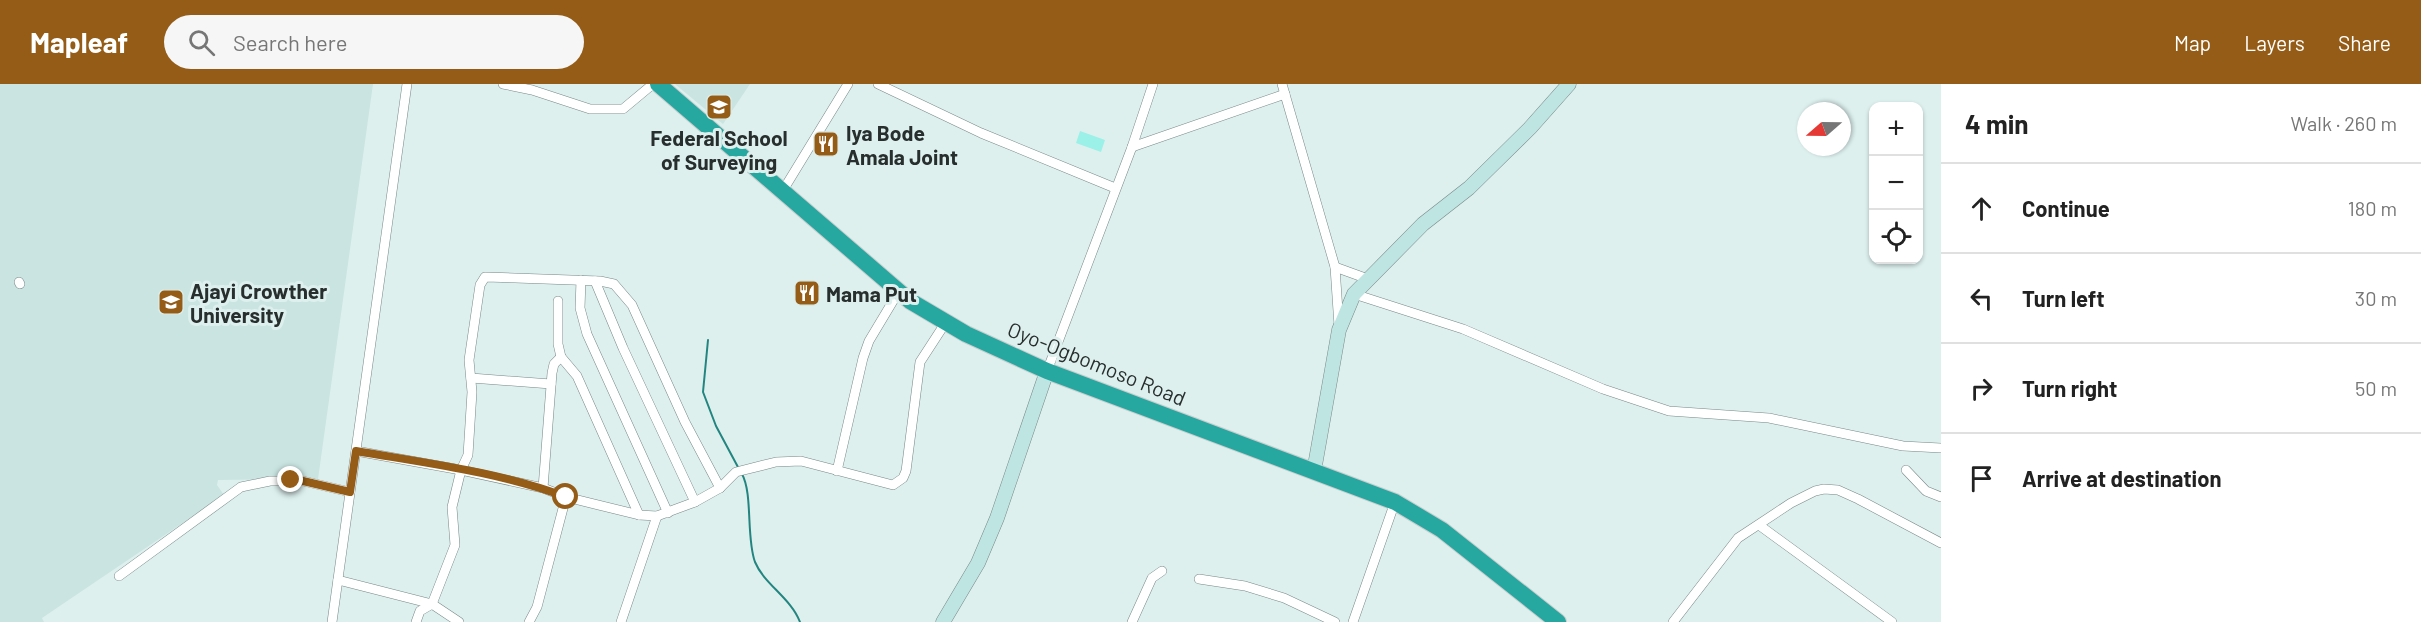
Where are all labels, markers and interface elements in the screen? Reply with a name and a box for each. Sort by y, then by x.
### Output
search box [164,15,584,69]
text: Mapleaf [30,25,128,59]
icon: search [185,26,218,59]
text: Search here [233,29,347,55]
text: Map [2174,30,2211,55]
text: Layers [2244,30,2305,55]
text: Share [2338,30,2391,55]
school or university icon: Federal School of Surveying [704,92,734,122]
north arrow [1797,102,1851,156]
map controls [1869,102,1923,264]
button: + [1869,102,1923,156]
text: 4 min [1965,108,2029,139]
text: Walk · 260 m [2290,111,2397,135]
place label: Iya Bode Amala Joint [846,120,958,169]
place label: Federal School of Surveying [650,125,788,174]
restaurant icon: Iya Bode Amala Joint [811,129,841,159]
button: − [1869,156,1923,210]
icon: ahead [1965,192,1998,225]
text: Continue [2022,195,2110,221]
text: 180 m [2348,196,2397,220]
button: locate [1869,210,1923,264]
place label: Ajayi Crowther University [190,278,327,327]
restaurant icon: Mama Put [792,278,822,308]
place label: Mama Put [826,281,917,306]
icon: left [1965,282,1998,315]
text: Turn left [2022,285,2105,311]
text: 30 m [2355,286,2397,310]
school or university icon: Ajayi Crowther University [156,287,186,317]
street label: Oyo-Ogbomoso Road [1004,316,1190,410]
icon: right [1965,372,1998,405]
text: Turn right [2022,375,2117,401]
text: 50 m [2355,376,2397,400]
icon: arrive [1965,462,1998,495]
text: Arrive at destination [2022,465,2221,491]
route end [277,466,303,492]
route start [552,483,578,509]

